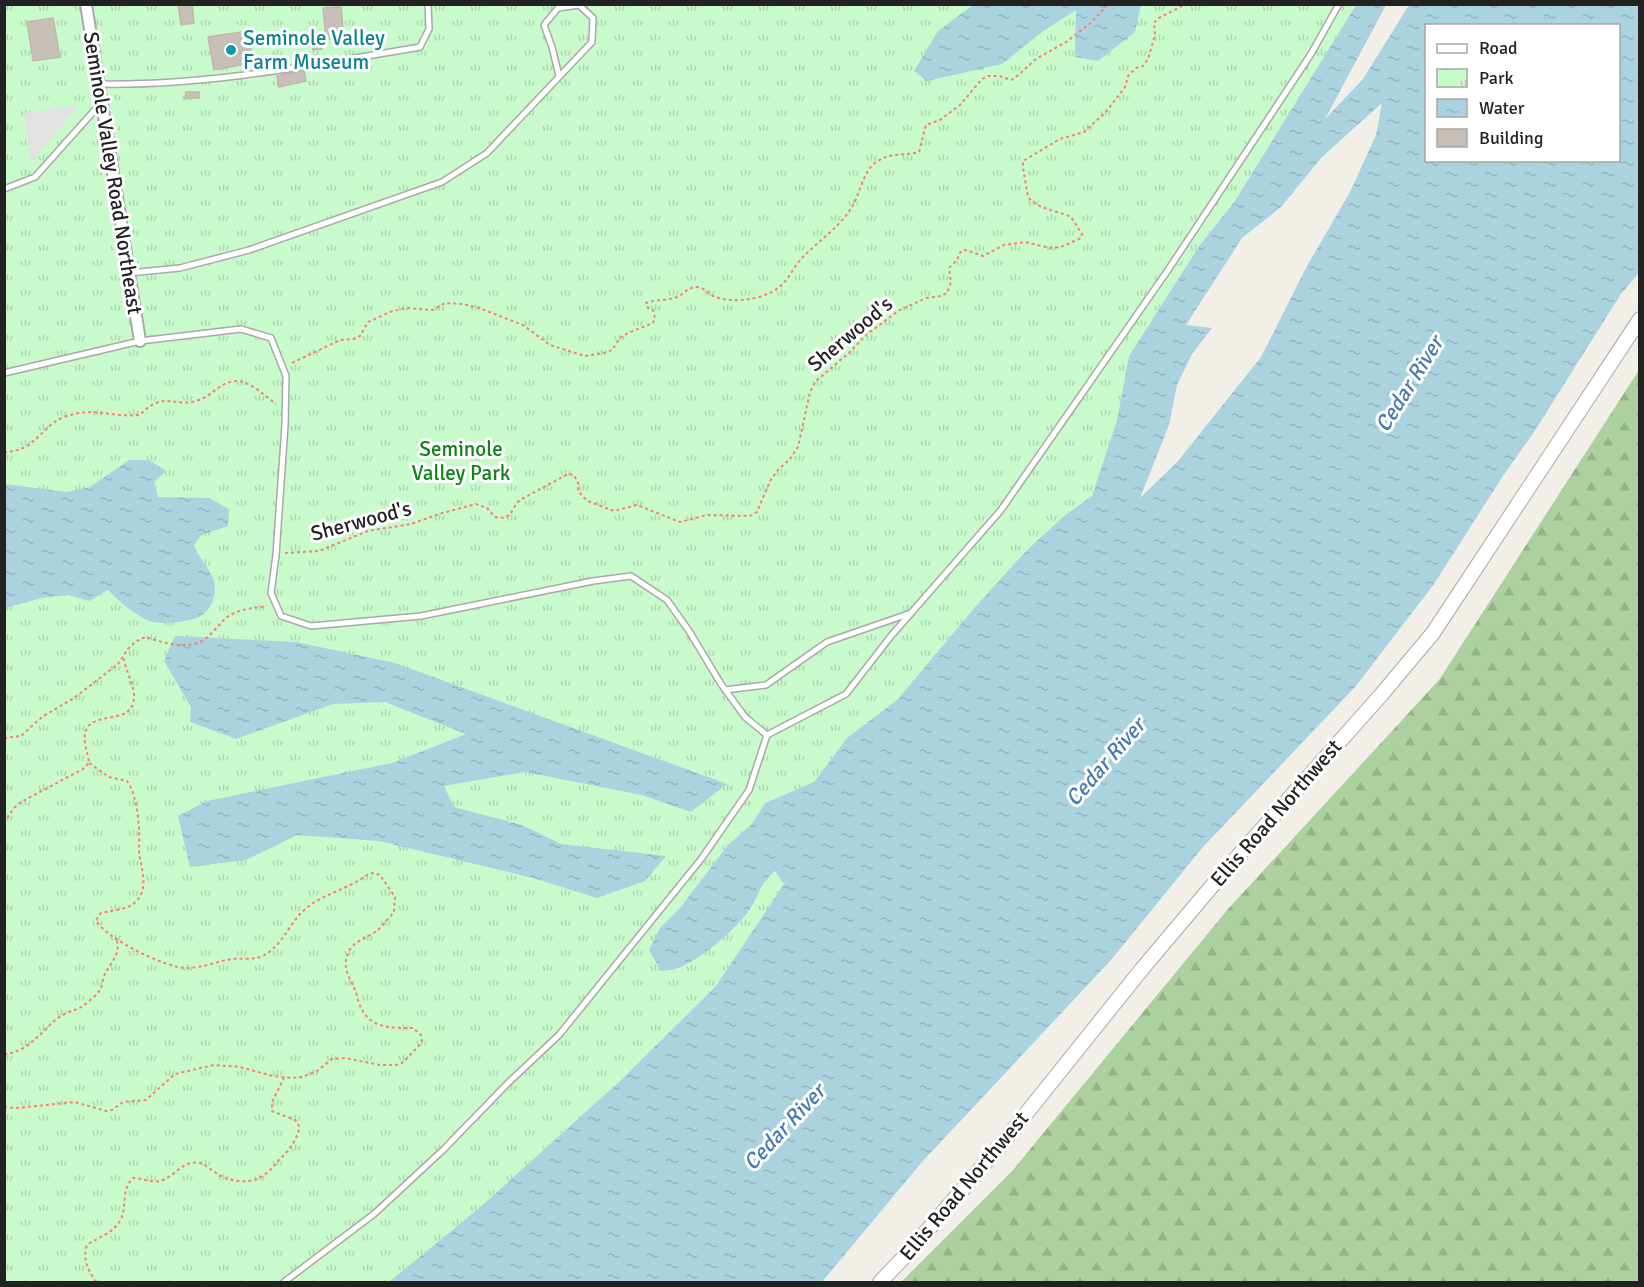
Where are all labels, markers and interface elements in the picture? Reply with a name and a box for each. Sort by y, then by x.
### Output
legend [1425,24,1620,162]
place label: Seminole Valley Farm Museum [243,25,385,75]
street label: Seminole Valley Road Northeast [78,30,148,316]
text: Road [1479,37,1518,59]
marker: Seminole Valley Farm Museum [224,43,238,57]
text: Park [1479,67,1514,89]
text: Water [1479,97,1525,119]
text: Building [1479,127,1543,149]
street label: Sherwood's [802,291,898,377]
water label: Cedar River [1369,329,1451,437]
park label: Seminole Valley Park [412,436,511,486]
street label: Sherwood's [308,495,414,547]
water label: Cedar River [1059,710,1152,811]
street label: Ellis Road Northwest [1205,734,1347,892]
water label: Cedar River [737,1076,833,1176]
street label: Ellis Road Northwest [894,1106,1034,1266]

